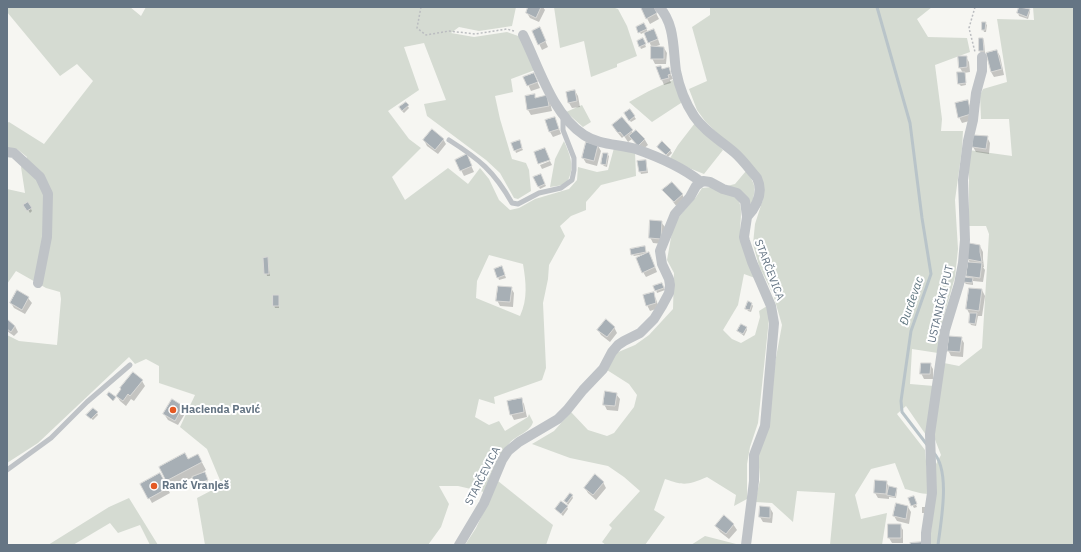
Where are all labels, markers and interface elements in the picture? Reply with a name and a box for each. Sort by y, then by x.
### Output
street label: STARČEVICA [751,238,787,302]
street label: USTANIČKI PUT [926,264,956,344]
water label: Đurđevac [897,275,927,327]
place label: Hacienda Pavić [181,403,260,417]
marker: Hacienda Pavić [168,405,178,415]
street label: STARČEVICA [463,445,503,507]
place label: Ranč Vranješ [162,479,229,493]
marker: Ranč Vranješ [149,481,159,491]

